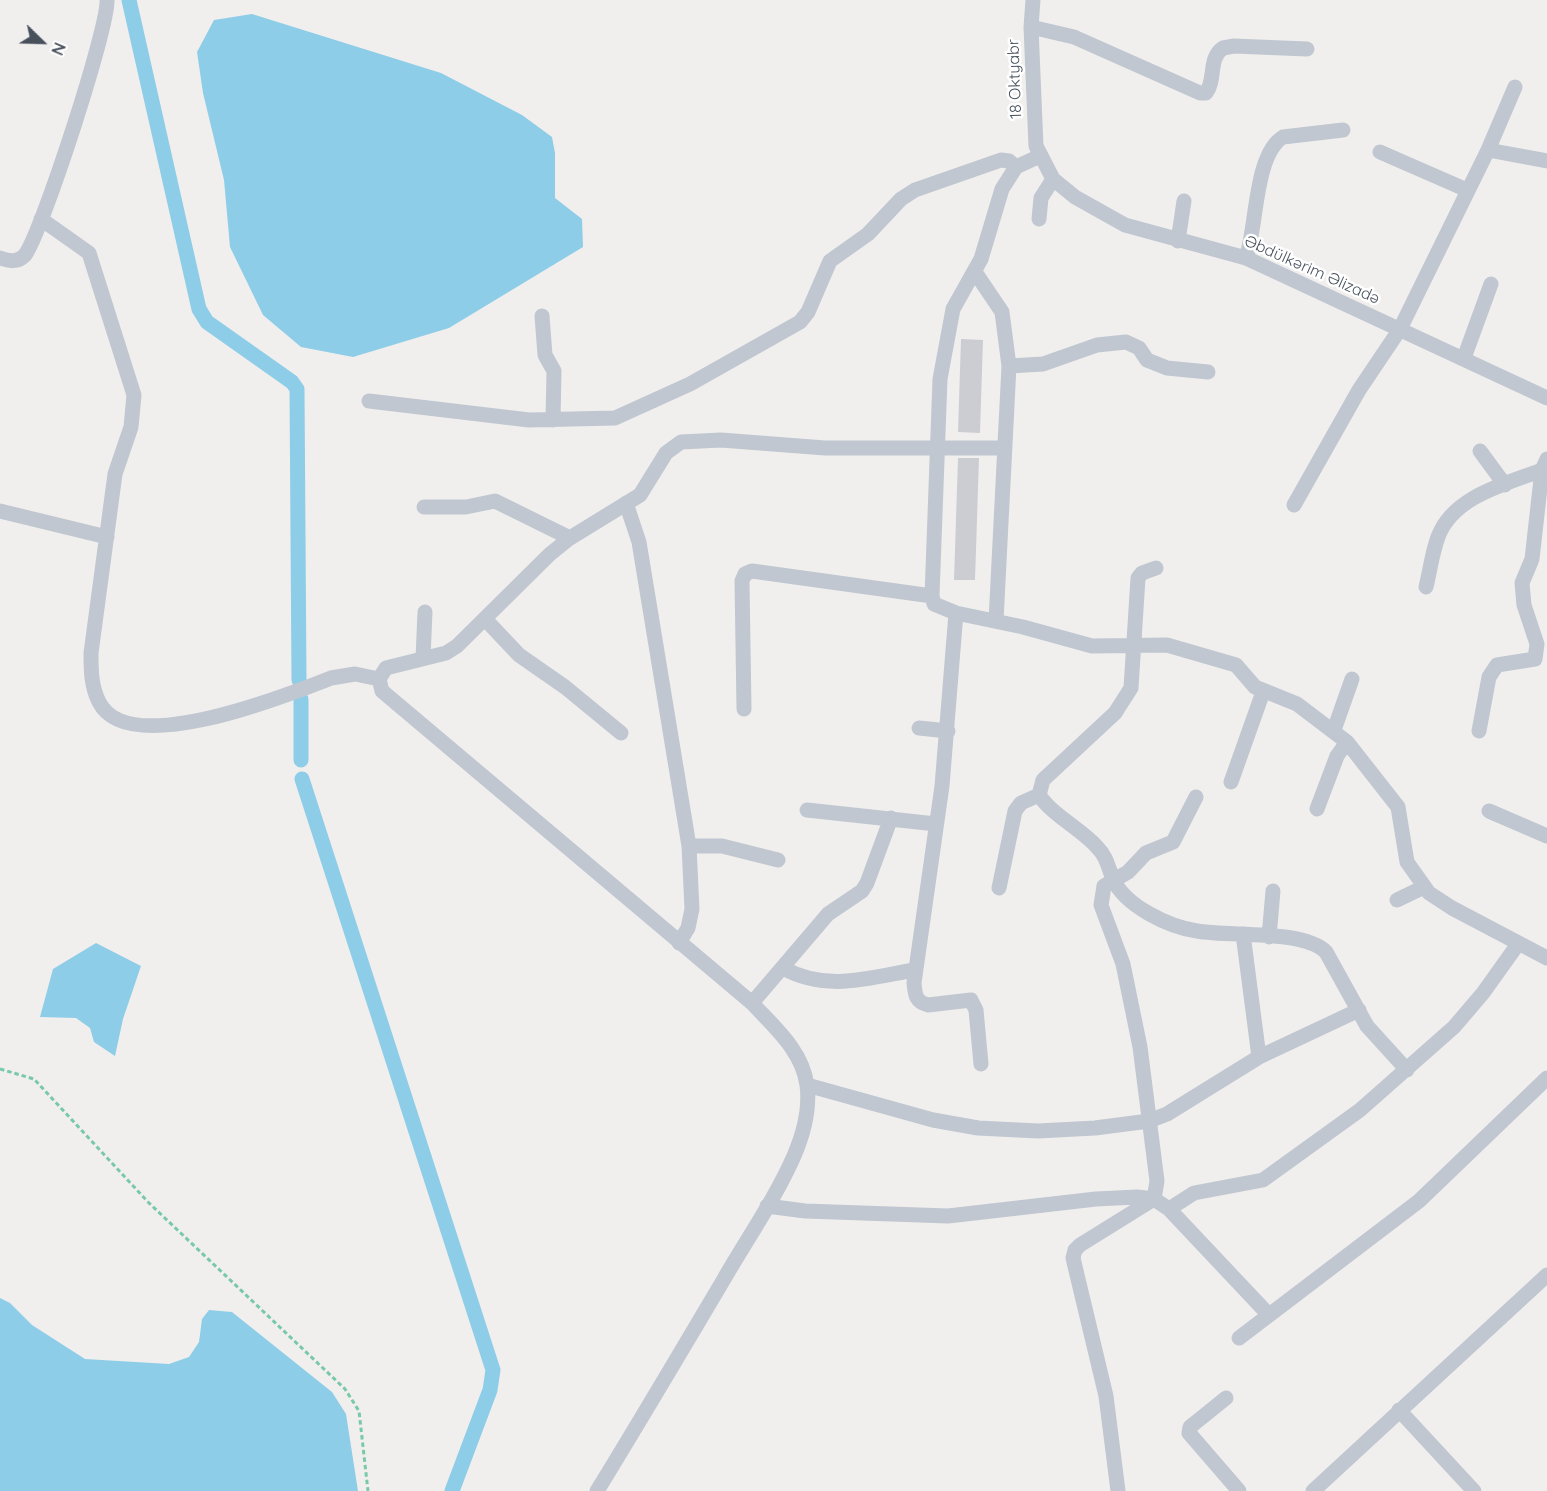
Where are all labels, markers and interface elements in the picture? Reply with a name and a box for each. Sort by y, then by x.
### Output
north arrow [12,12,72,72]
street label: 18 Oktyabr [1004,39,1026,119]
text: N [47,40,70,58]
street label: Əbdülkərim Əlizadə [1241,232,1383,308]

